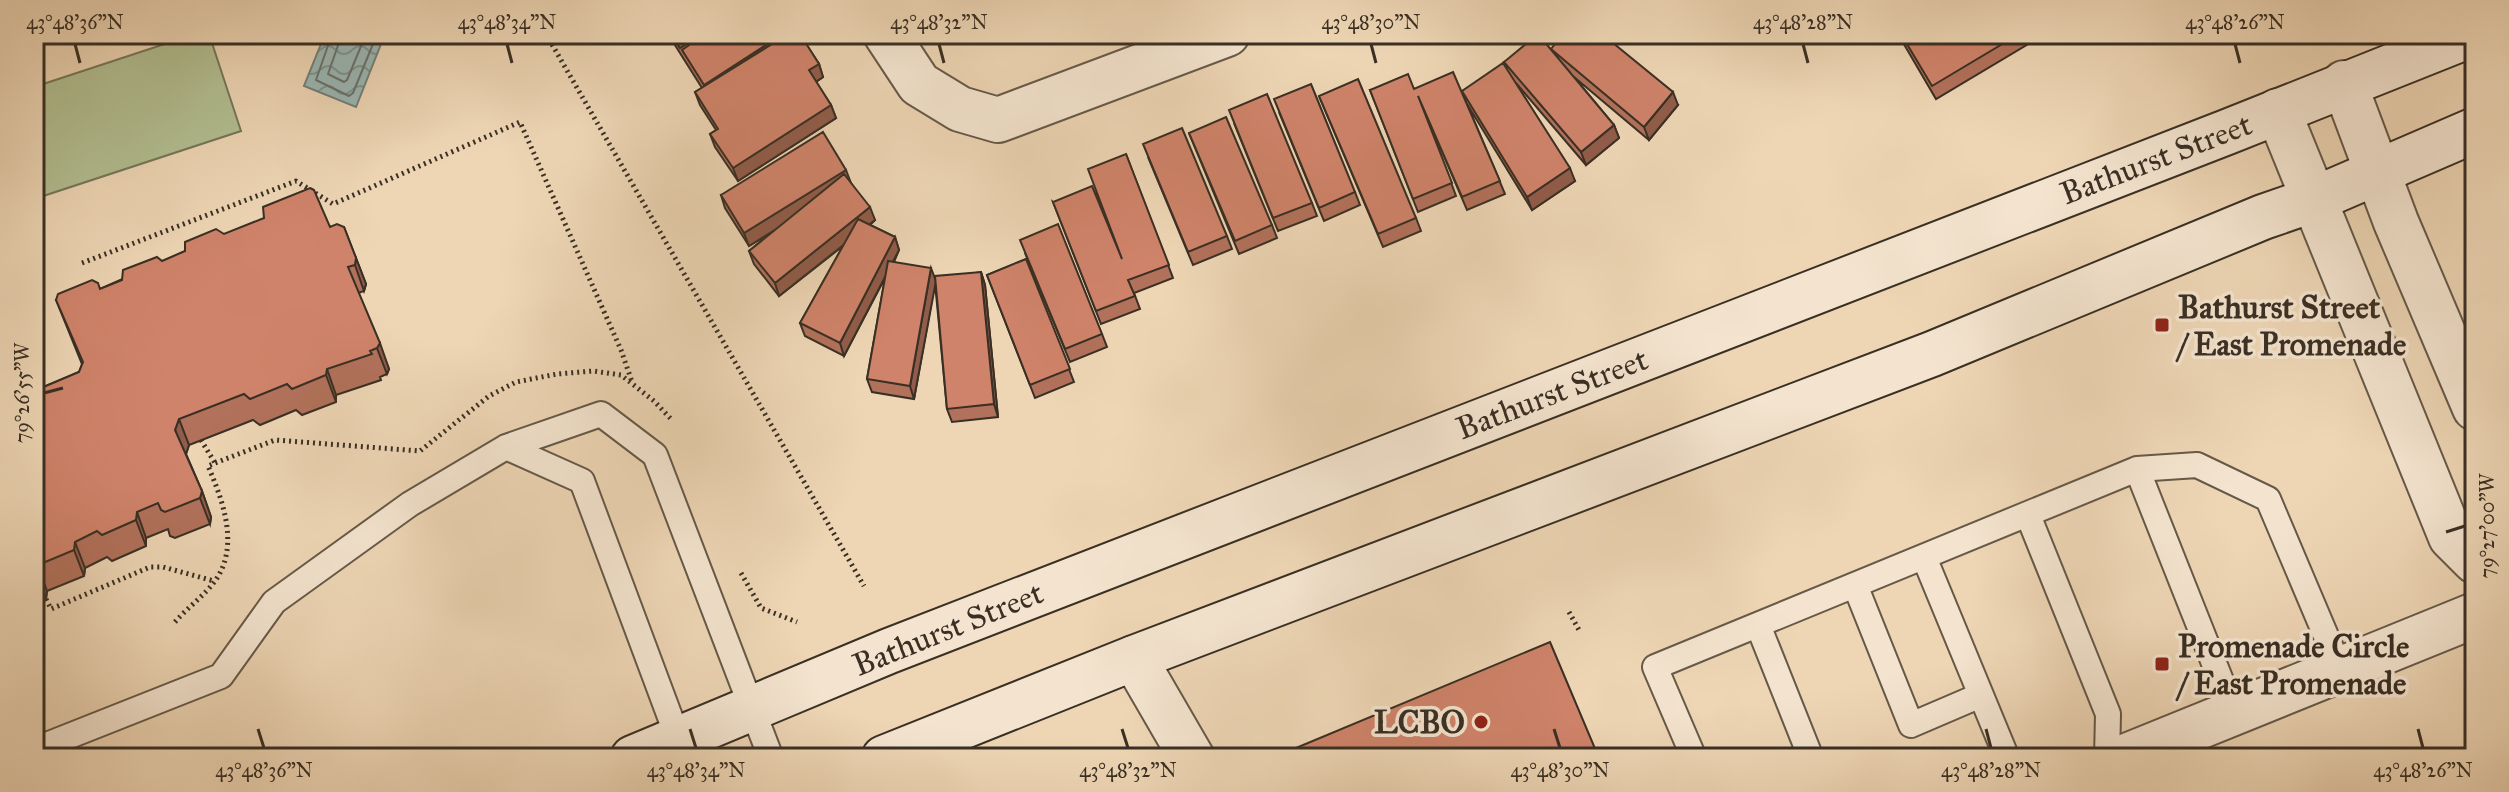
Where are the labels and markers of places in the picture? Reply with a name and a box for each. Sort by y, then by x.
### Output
place label: Bathurst Street / East Promenade [2175,288,2406,364]
marker: Bathurst Street / East Promenade [2153,316,2171,334]
place label: Promenade Circle / East Promenade [2175,627,2409,703]
marker: Promenade Circle / East Promenade [2153,655,2171,673]
place label: LCBO [1374,703,1465,742]
marker: LCBO [1472,713,1490,731]

